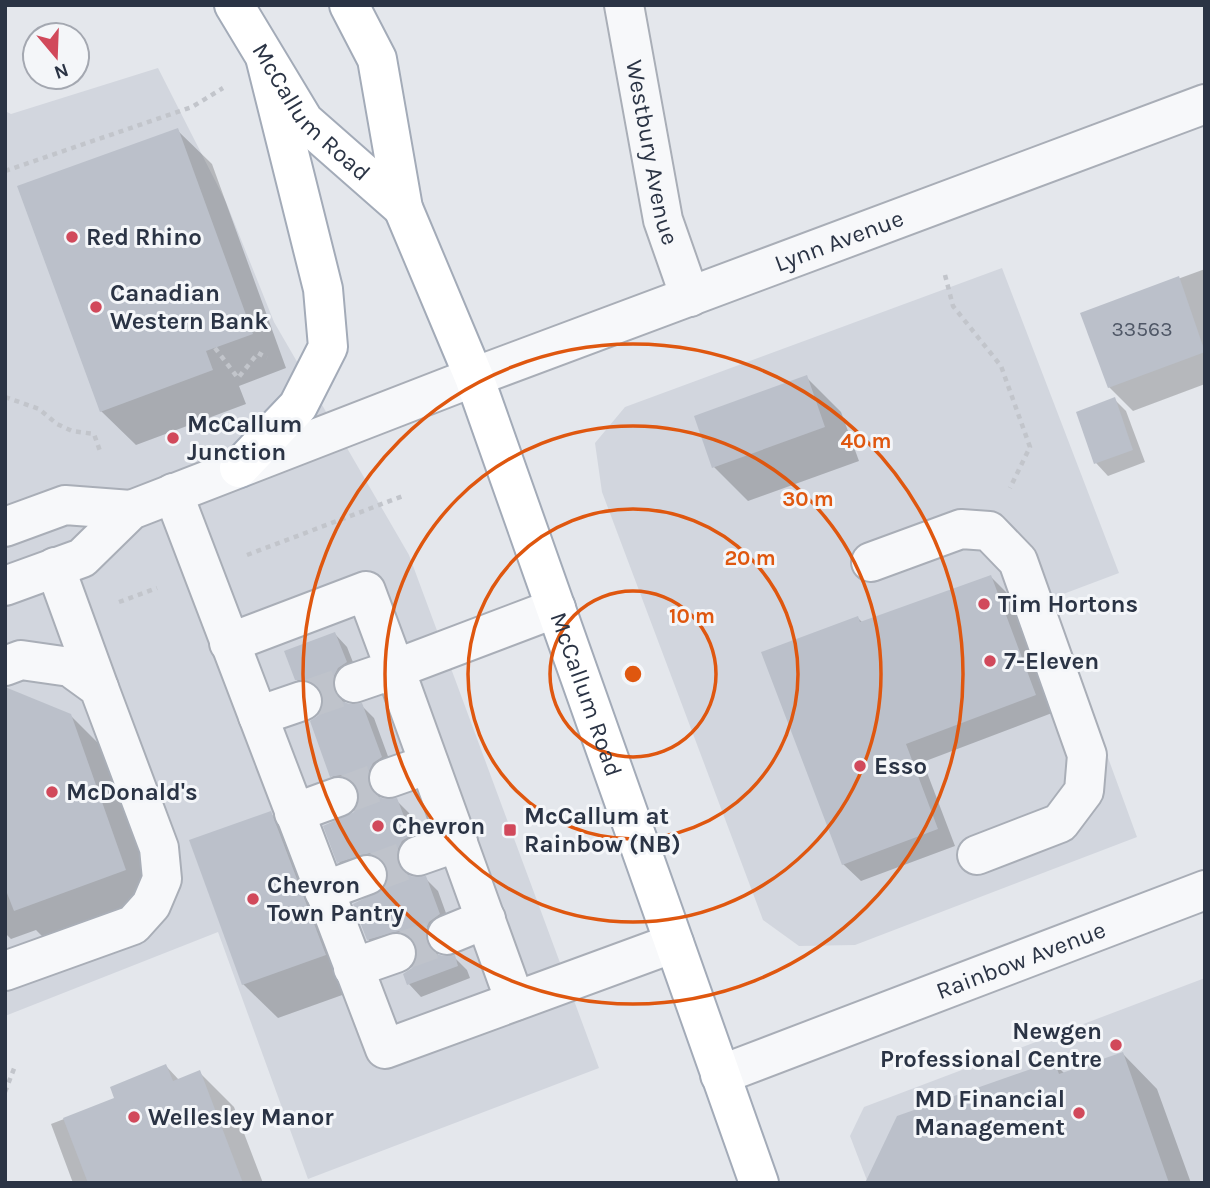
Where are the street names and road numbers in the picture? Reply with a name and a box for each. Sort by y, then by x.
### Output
street label: McCallum Road [246,38,376,187]
street label: Westbury Avenue [620,58,685,249]
street label: Lynn Avenue [771,204,907,278]
street label: McCallum Road [544,609,628,780]
street label: Rainbow Avenue [932,915,1109,1005]

